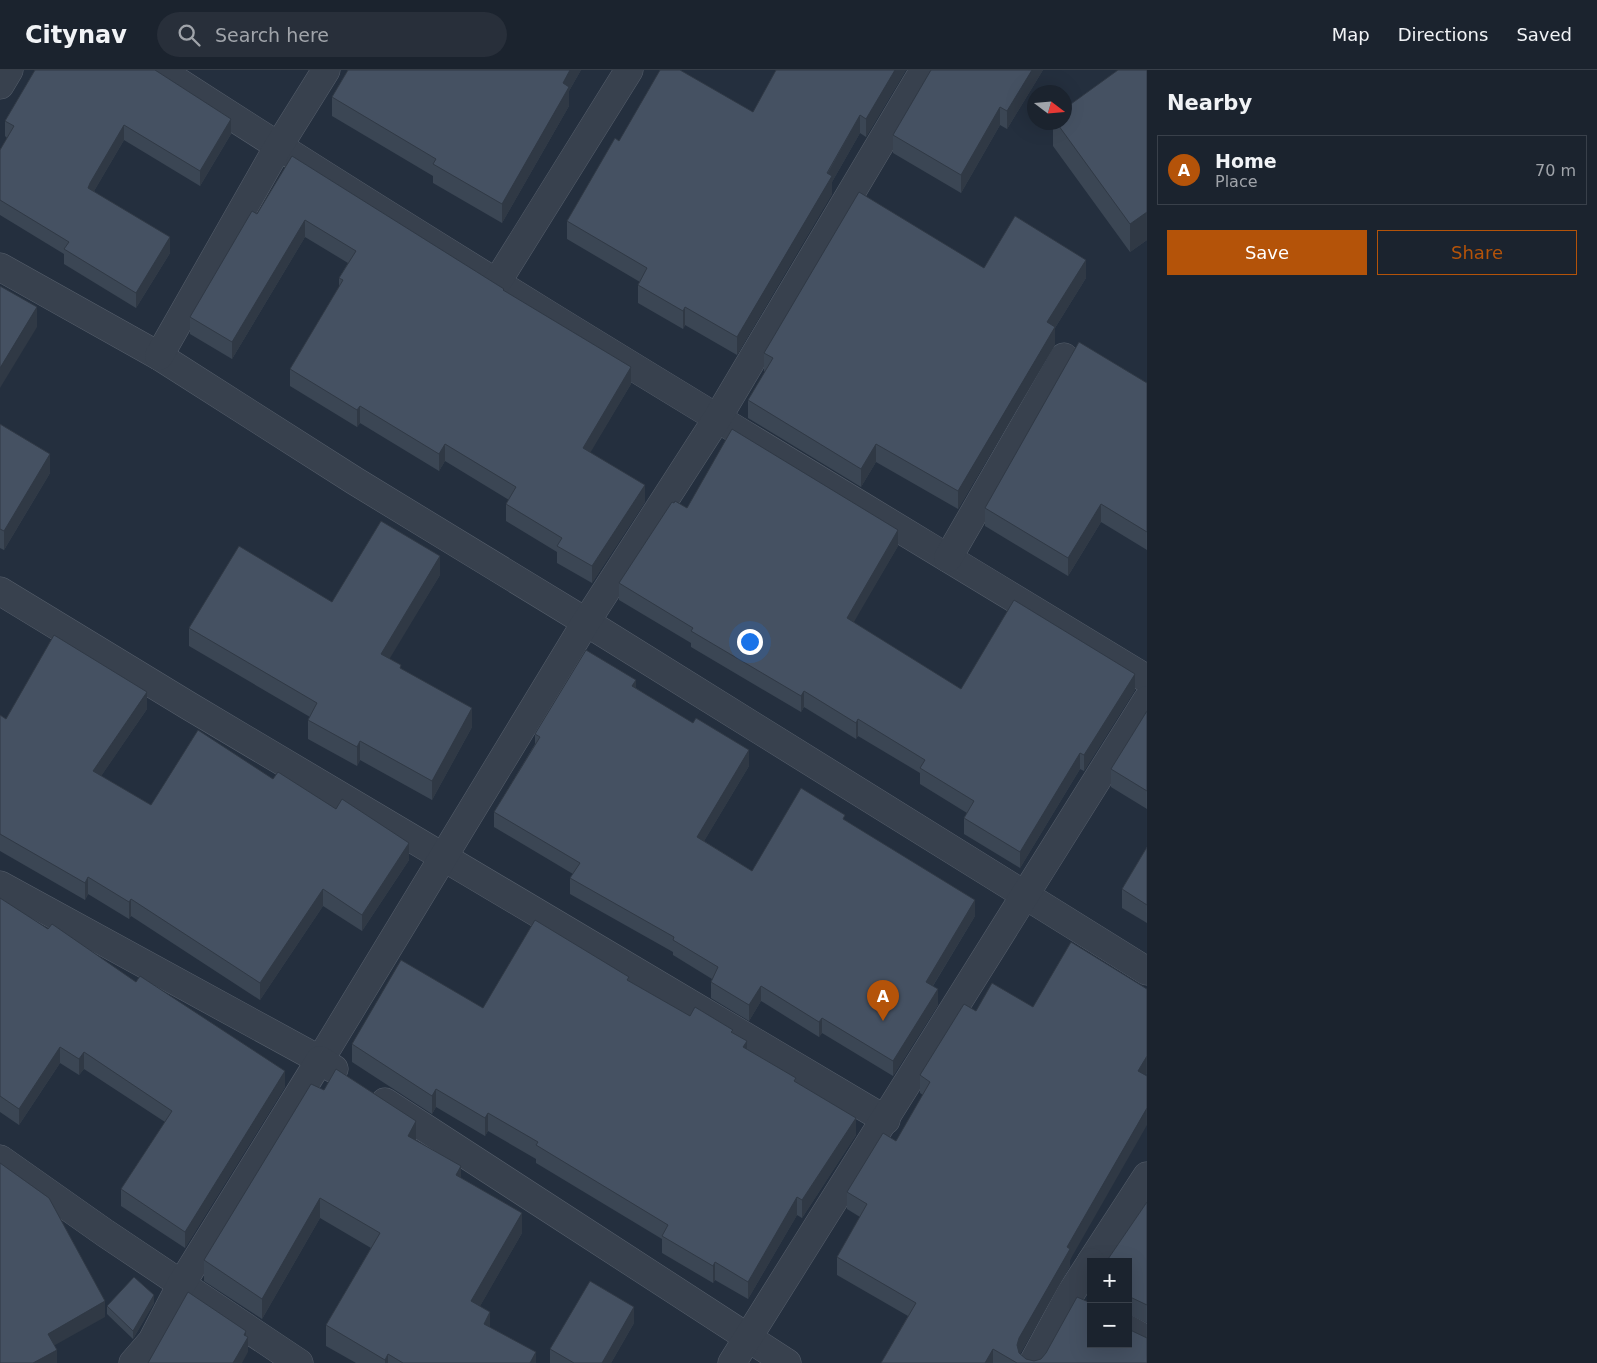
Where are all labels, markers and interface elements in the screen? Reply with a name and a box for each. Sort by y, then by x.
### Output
search box [157,12,507,57]
text: Citynav [25,21,127,49]
icon: search [175,21,203,49]
text: Search here [215,24,329,46]
text: Map [1332,24,1370,45]
text: Directions [1398,24,1488,45]
text: Saved [1516,24,1572,45]
north arrow [1027,85,1072,130]
text: Nearby [1167,91,1252,115]
text: Home [1215,150,1277,172]
text: A [1178,161,1190,180]
text: 70 m [1535,161,1576,180]
text: Place [1215,172,1258,191]
button: Save [1167,230,1367,275]
button: Share [1377,230,1577,275]
your location [737,629,763,655]
pin: A [867,980,899,1021]
map controls [1087,1258,1132,1348]
button: + [1087,1258,1132,1303]
button: − [1087,1303,1132,1348]

